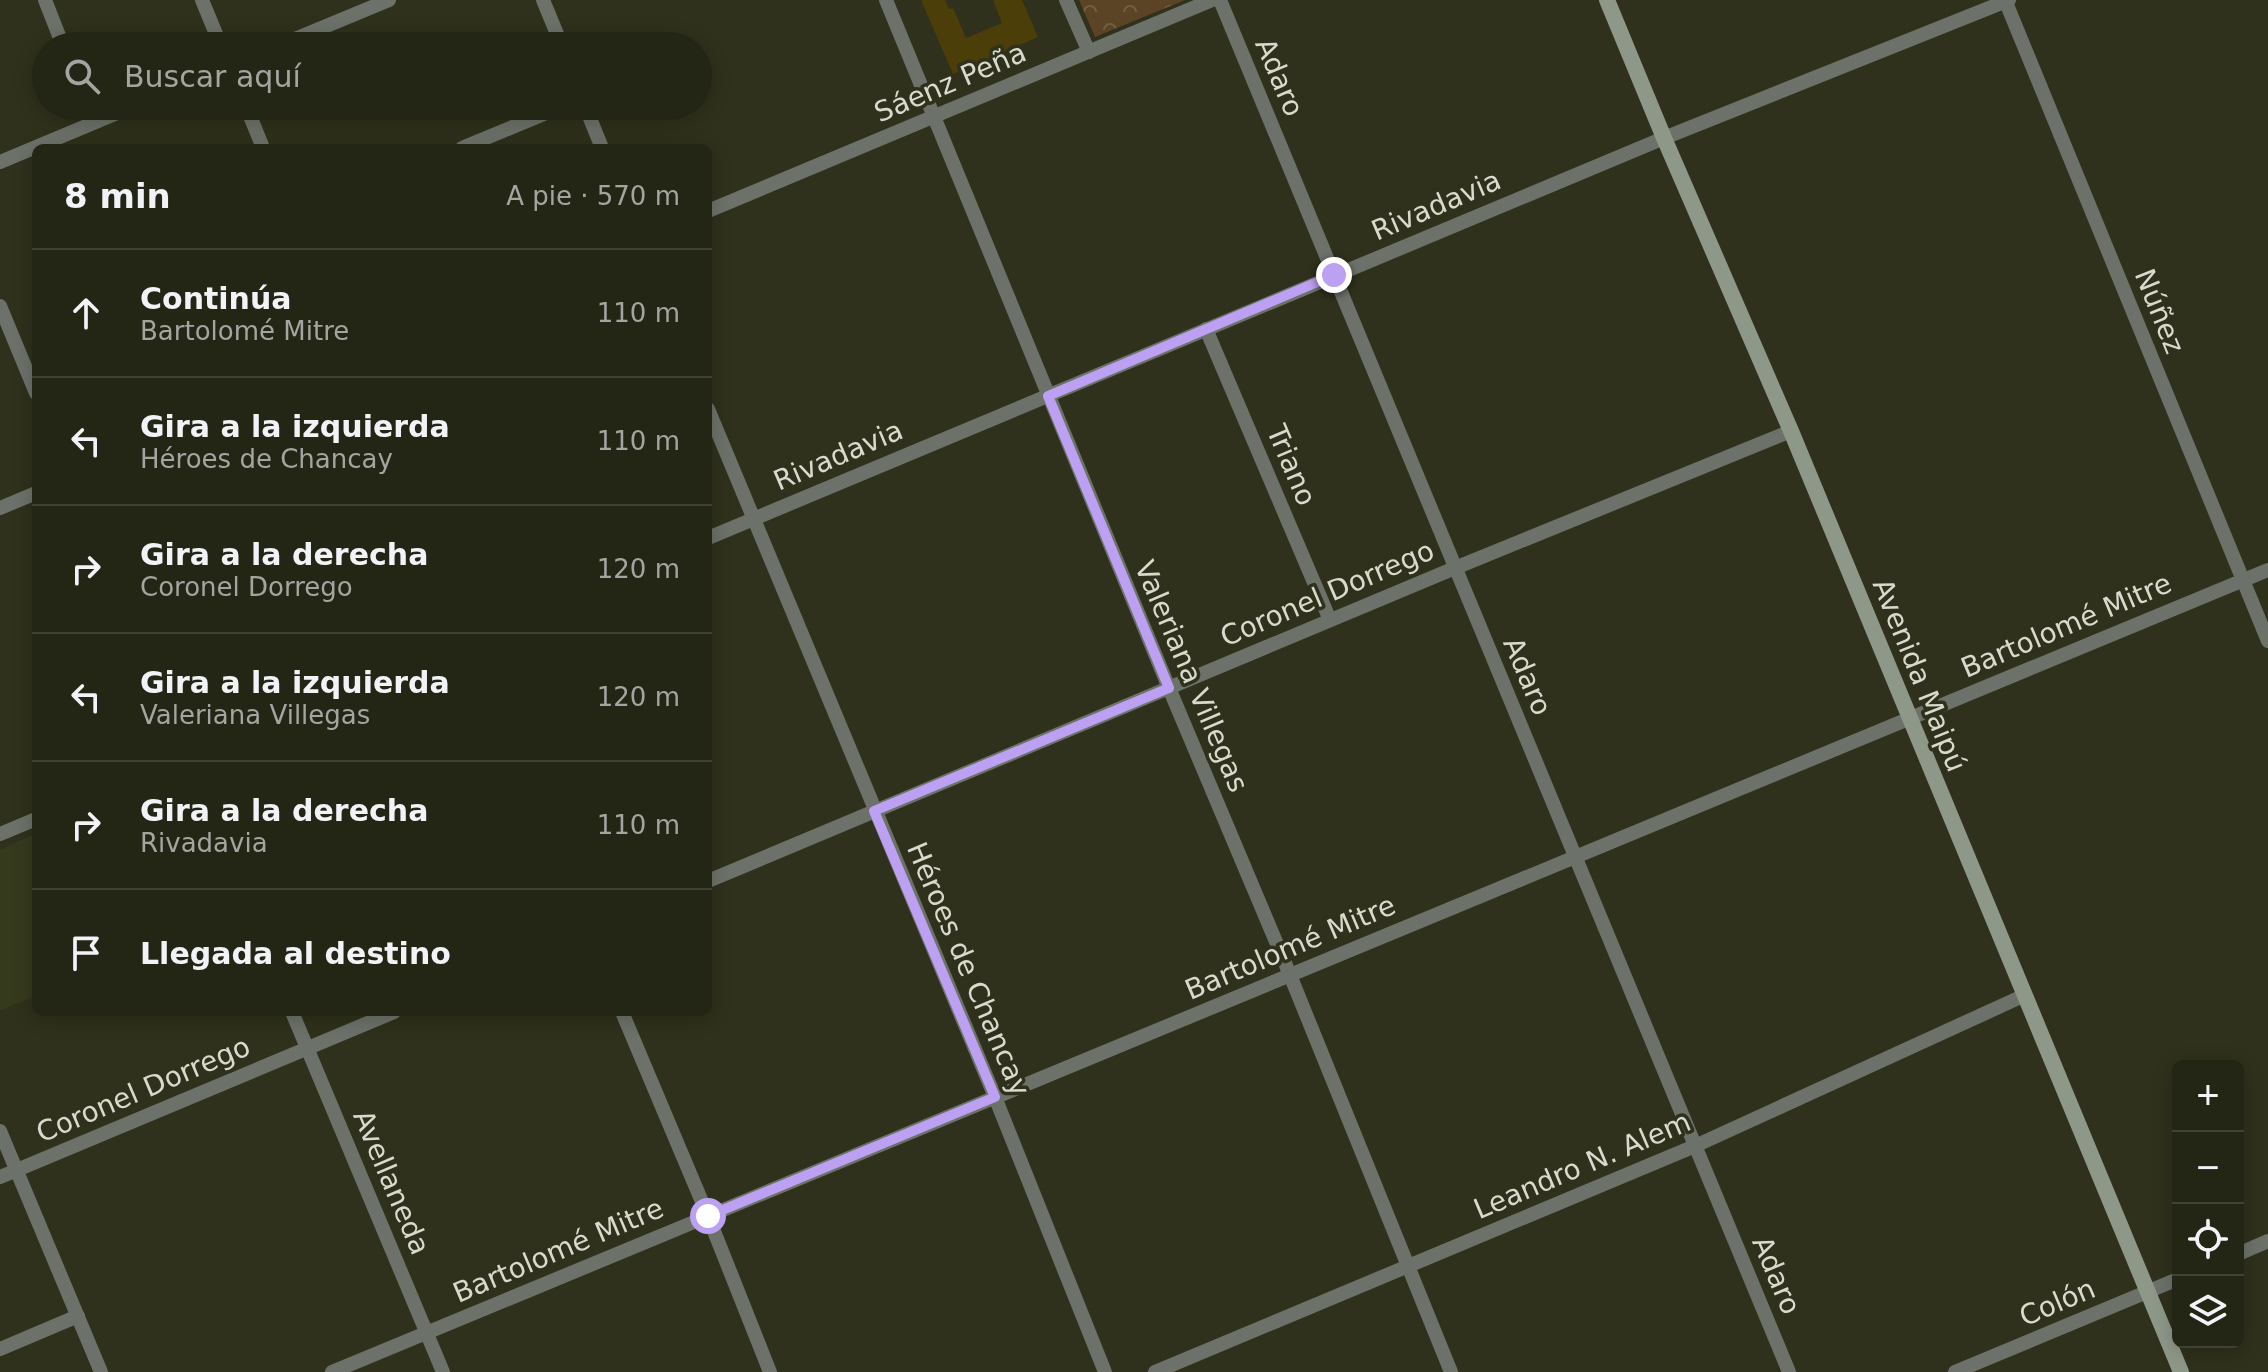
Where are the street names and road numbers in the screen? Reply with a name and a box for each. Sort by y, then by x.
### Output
street label: Adaro [1248,33,1311,121]
street label: Sáenz Peña [869,36,1031,129]
street label: Rivadavia [1367,163,1506,247]
street label: Núñez [2128,264,2191,358]
street label: Rivadavia [769,413,908,497]
street label: Triano [1259,419,1323,510]
street label: Coronel Dorrego [1215,534,1439,653]
street label: Valeriana Villegas [1128,556,1255,797]
street label: Bartolomé Mitre [1956,566,2176,685]
street label: Avenida Maipú [1866,574,1973,777]
street label: Adaro [1496,632,1559,720]
street label: Héroes de Chancay [900,837,1037,1101]
street label: Bartolomé Mitre [1180,888,1400,1007]
street label: Coronel Dorrego [31,1030,255,1149]
street label: Avellaneda [346,1105,437,1259]
street label: Leandro N. Alem [1469,1105,1695,1226]
street label: Bartolomé Mitre [448,1191,668,1310]
street label: Adaro [1745,1231,1808,1319]
street label: Colón [2014,1272,2100,1333]

